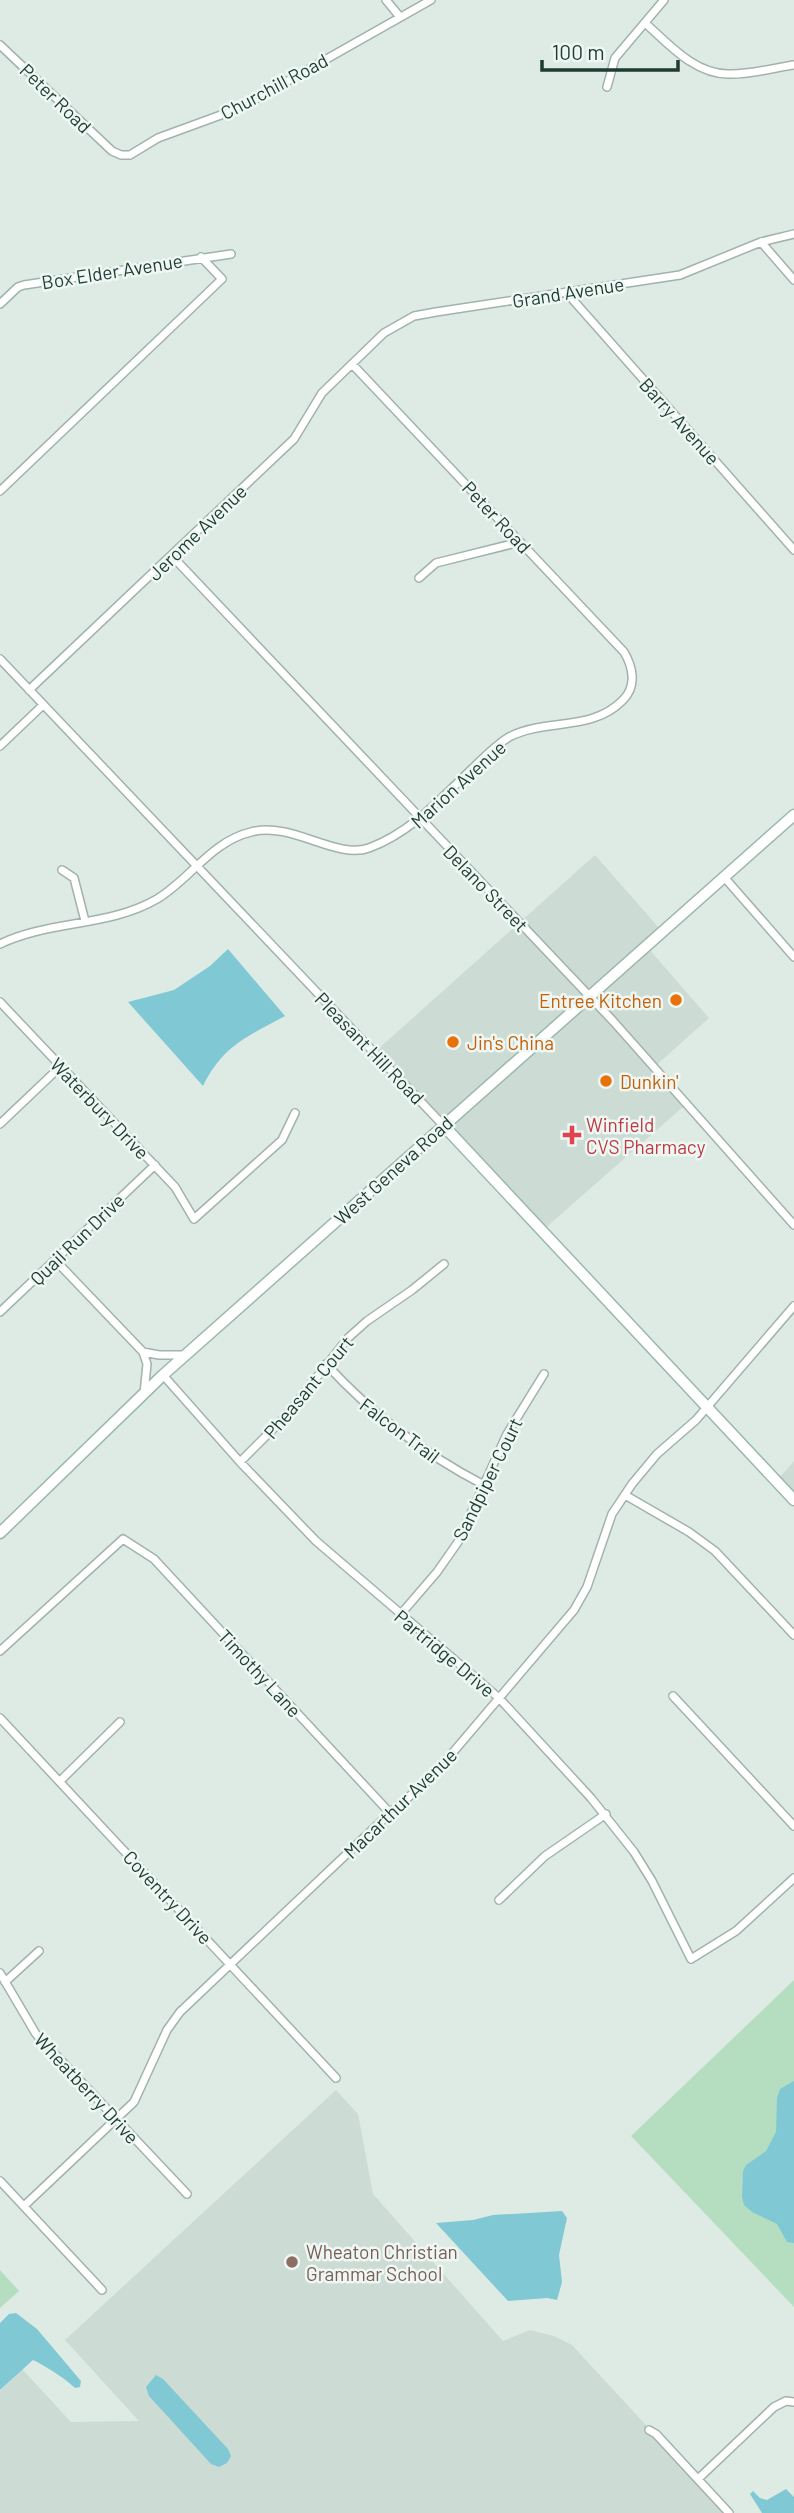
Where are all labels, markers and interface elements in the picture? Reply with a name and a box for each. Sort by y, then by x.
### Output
scale bar [542,28,678,72]
text: 100 m [552,39,605,64]
street label: Churchill Road [216,48,332,124]
street label: Peter Road [16,58,96,138]
street label: Box Elder Avenue [40,249,184,293]
street label: Grand Avenue [510,272,626,312]
street label: Barry Avenue [635,373,725,469]
street label: Peter Road [458,476,536,558]
street label: Jerome Avenue [143,479,251,585]
street label: Marion Avenue [406,735,510,833]
street label: Delano Street [439,840,533,936]
street label: Pleasant Hill Road [311,987,429,1109]
place label: Entree Kitchen [539,989,662,1012]
marker: Entree Kitchen [668,992,684,1008]
place label: Jin's China [467,1031,554,1054]
marker: Jin's China [445,1034,461,1050]
street label: Waterbury Drive [46,1053,154,1163]
place label: Dunkin' [620,1070,678,1093]
marker: Dunkin' [598,1073,614,1089]
street label: West Geneva Road [329,1111,457,1229]
place label: Winfield CVS Pharmacy [586,1113,706,1158]
marker: Winfield CVS Pharmacy [564,1127,580,1143]
street label: Quail Run Drive [25,1188,129,1290]
street label: Pheasant Court [258,1331,358,1443]
street label: Falcon Trail [356,1393,444,1467]
street label: Sandpiper Court [447,1414,527,1544]
street label: Partridge Drive [390,1604,500,1702]
street label: Timothy Lane [214,1624,306,1722]
street label: Macarthur Avenue [339,1743,461,1863]
street label: Coventry Drive [119,1845,217,1949]
street label: Wheatberry Drive [30,2028,144,2148]
place label: Wheaton Christian Grammar School [306,2240,458,2285]
marker: Wheaton Christian Grammar School [284,2254,300,2270]

